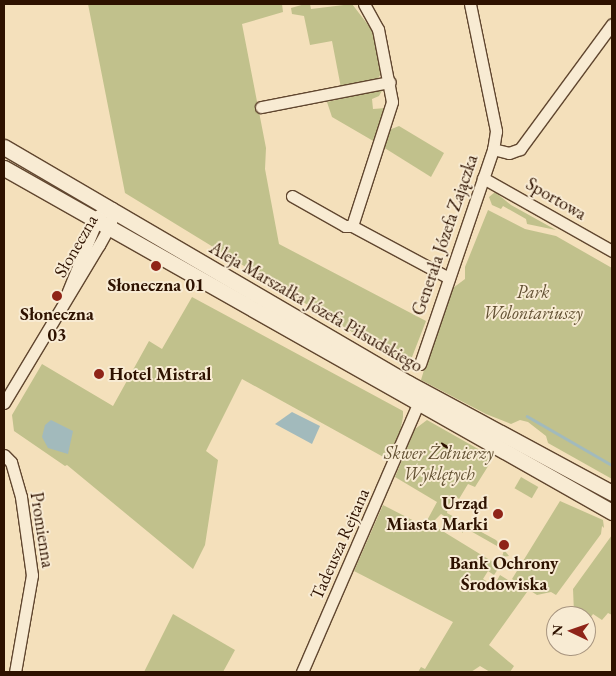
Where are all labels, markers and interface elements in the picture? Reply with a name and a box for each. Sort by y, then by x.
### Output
street label: Generała Józefa Zajączka [407,152,483,318]
street label: Sportowa [522,173,590,225]
street label: Słoneczna [49,211,103,281]
street label: Aleja Marszałka Józefa Piłsudskiego [206,237,426,377]
marker: Słoneczna 01 [150,260,162,272]
place label: Słoneczna 01 [107,274,205,296]
park label: Park Wolontariuszy [483,282,583,324]
marker: Słoneczna 03 [51,290,63,302]
place label: Słoneczna 03 [20,304,94,346]
place label: Hotel Mistral [109,363,211,385]
marker: Hotel Mistral [93,368,105,380]
park label: Skwer Żołnierzy Wyklętych [384,443,494,486]
street label: Tadeusza Rejtana [306,485,374,603]
street label: Promienna [25,491,59,569]
place label: Urząd Miasta Marki [386,493,488,536]
marker: Urząd Miasta Marki [492,508,504,520]
marker: Bank Ochrony Środowiska [498,539,510,551]
place label: Bank Ochrony Środowiska [449,553,559,596]
north arrow [546,606,596,656]
text: N [548,624,566,636]

